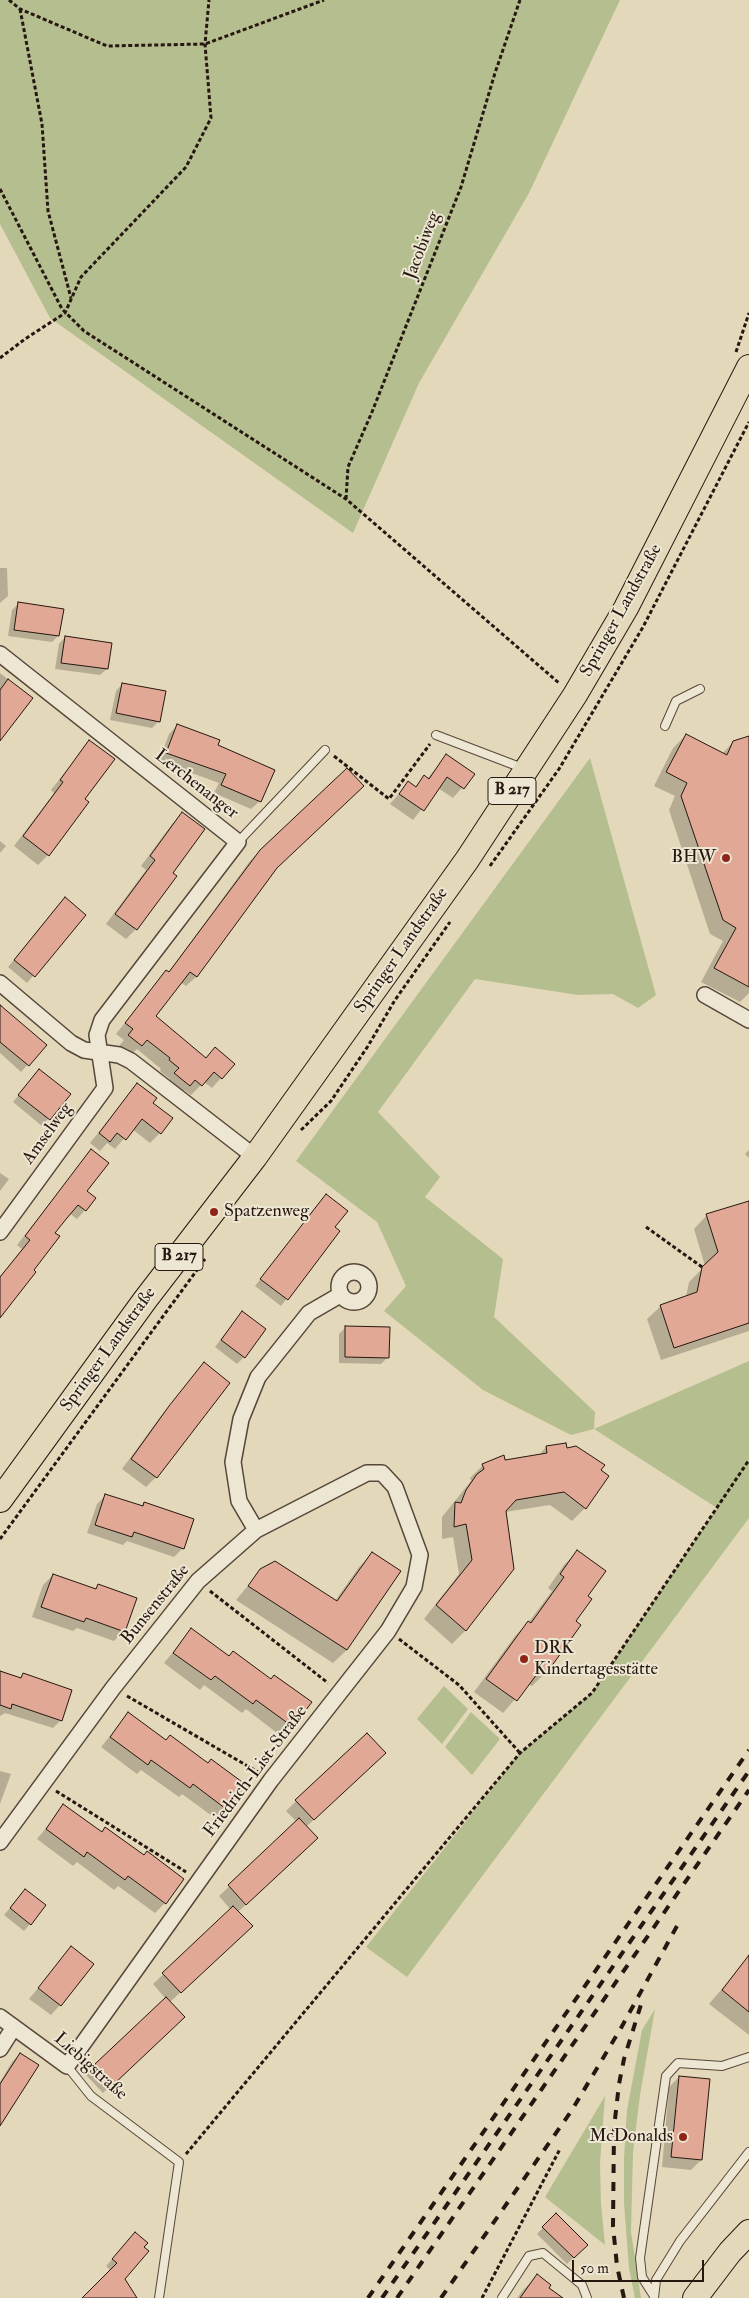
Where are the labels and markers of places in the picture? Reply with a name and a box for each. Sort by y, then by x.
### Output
place label: BHW [671,847,716,869]
marker: BHW [720,852,732,864]
place label: Spatzenweg [224,1201,309,1223]
marker: Spatzenweg [208,1206,220,1218]
place label: DRK Kindertagesstätte [534,1638,658,1680]
marker: DRK Kindertagesstätte [518,1653,530,1665]
place label: McDonalds [589,2126,673,2148]
marker: McDonalds [677,2131,689,2143]

